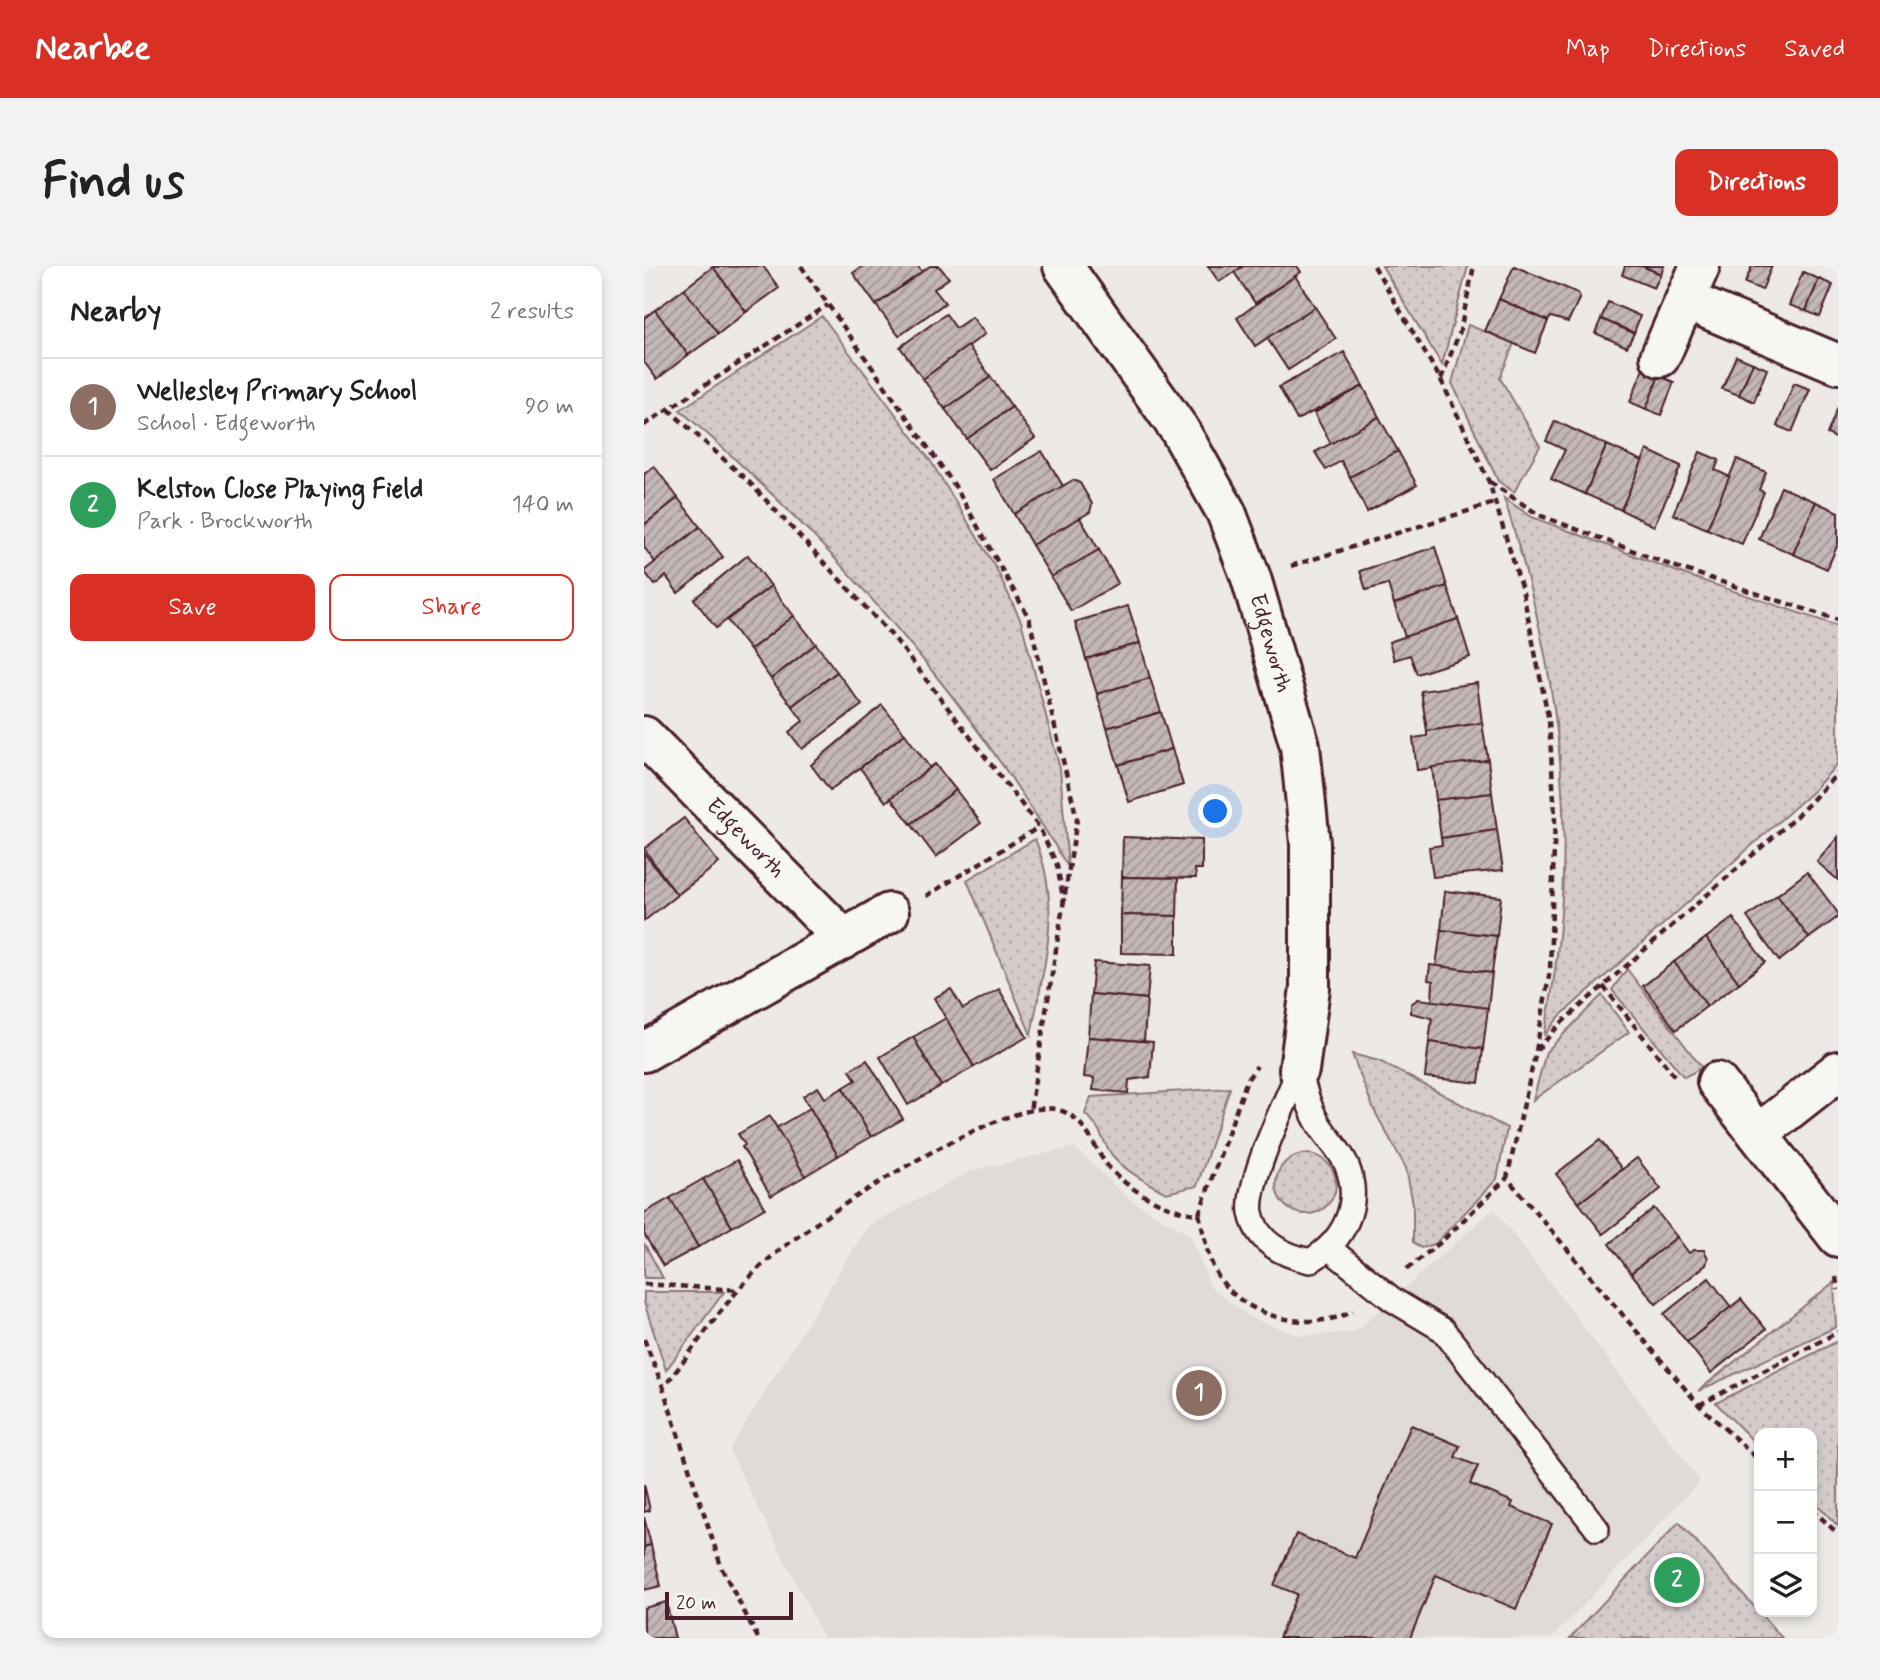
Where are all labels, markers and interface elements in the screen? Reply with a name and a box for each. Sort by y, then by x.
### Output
text: Nearbee [35,27,150,71]
text: Map [1566,34,1610,65]
text: Directions [1648,34,1746,65]
text: Saved [1784,34,1845,65]
button: Directions [1675,149,1838,216]
text: Find us [42,150,185,215]
text: Nearby [70,292,161,331]
text: 2 results [490,297,574,327]
text: Wellesley Primary School [137,375,417,409]
text: 1 [88,392,98,422]
text: 90 m [525,392,574,422]
text: School · Edgeworth [137,409,316,439]
text: Kelston Close Playing Field [137,473,423,507]
text: 2 [87,490,99,520]
text: 140 m [511,490,574,520]
text: Park · Brockworth [137,507,313,537]
button: Save [70,574,315,641]
button: Share [329,574,574,641]
street label: Edgeworth [1241,590,1299,696]
street label: Edgeworth [699,792,791,885]
your location [1198,794,1232,828]
pin: 1 [1176,1367,1222,1419]
map controls [1754,1428,1817,1617]
button: + [1754,1428,1817,1491]
button: − [1754,1491,1817,1554]
pin: 2 [1654,1554,1700,1606]
button: layers [1754,1554,1817,1617]
scale bar [665,1589,793,1621]
text: 20 m [676,1591,716,1616]

